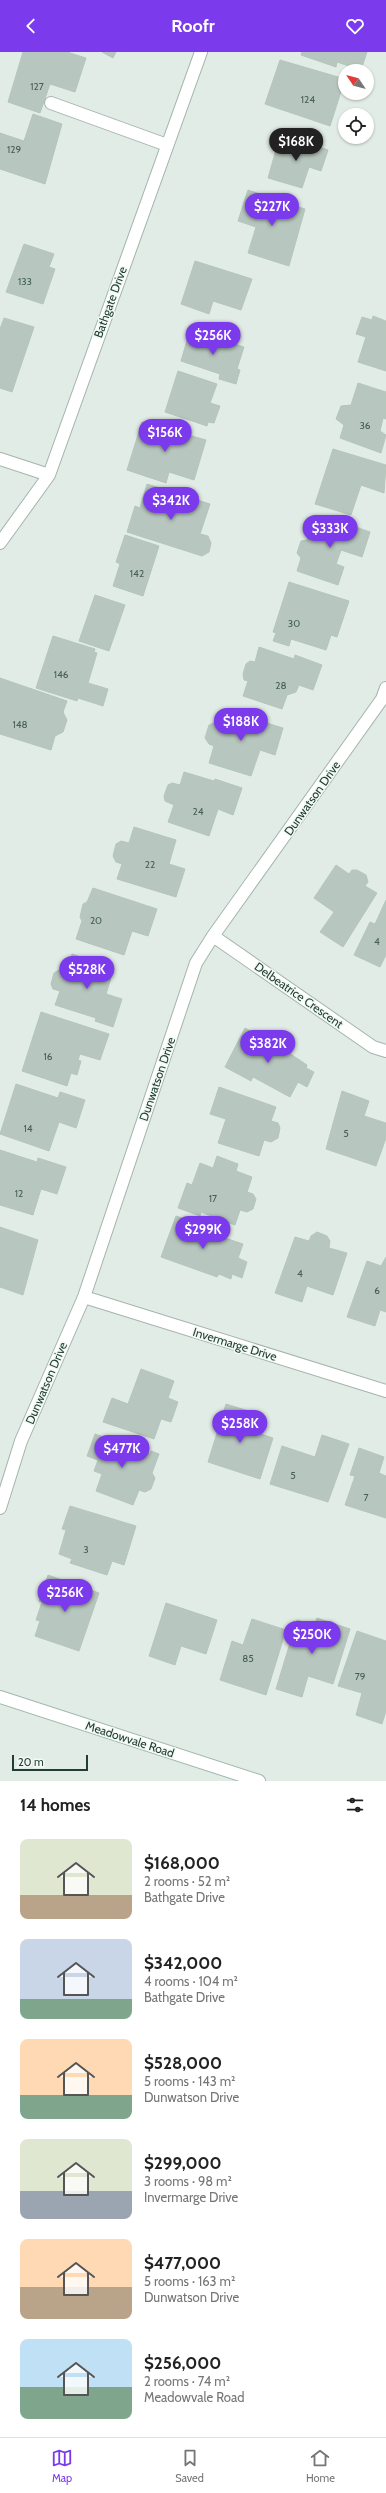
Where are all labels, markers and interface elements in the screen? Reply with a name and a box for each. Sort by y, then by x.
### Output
icon: back [20,15,42,37]
text: Roofr [171,15,215,37]
icon: heart [344,15,366,37]
north arrow [338,64,374,100]
map controls [338,64,374,144]
house number: 127 [30,80,44,93]
house number: 124 [301,93,315,106]
button: locate [338,108,374,144]
pin: $168K [268,128,324,162]
text: $168K [278,133,314,149]
house number: 129 [7,143,21,156]
pin: $227K [244,193,300,227]
text: $227K [254,198,290,214]
street label: Bathgate Drive [90,264,130,340]
house number: 133 [18,275,32,288]
pin: $256K [185,322,241,356]
text: $256K [195,327,231,343]
pin: $156K [137,419,193,453]
house number: 36 [359,419,371,432]
text: $156K [148,424,182,440]
pin: $342K [143,487,199,521]
text: $342K [152,492,190,508]
pin: $333K [302,515,358,549]
text: $333K [312,520,348,536]
house number: 142 [130,567,144,580]
house number: 30 [288,617,300,630]
house number: 146 [54,668,69,681]
house number: 28 [275,679,287,692]
pin: $188K [213,708,269,742]
text: $188K [223,713,259,729]
house number: 148 [12,718,28,731]
street label: Dunwatson Drive [281,758,343,838]
house number: 24 [192,805,204,818]
house number: 22 [145,858,155,871]
house number: 20 [90,914,102,927]
house number: 4 [374,935,380,948]
pin: $528K [59,956,115,990]
street label: Delbeatrice Crescent [252,959,346,1031]
text: $528K [68,961,106,977]
pin: $382K [240,1030,296,1064]
street label: Dunwatson Drive [136,1035,178,1123]
text: $382K [249,1035,287,1051]
house number: 16 [44,1050,53,1063]
house number: 14 [23,1122,33,1135]
house number: 5 [343,1127,349,1140]
house number: 12 [15,1187,23,1200]
house number: 17 [209,1192,217,1205]
pin: $299K [175,1216,231,1250]
text: $299K [184,1221,222,1237]
house number: 4 [297,1267,303,1280]
house number: 6 [374,1284,380,1297]
street label: Invermarge Drive [191,1324,279,1364]
street label: Dunwatson Drive [22,1340,70,1426]
pin: $258K [212,1410,268,1444]
text: $258K [221,1415,259,1431]
pin: $477K [94,1435,150,1469]
text: $477K [103,1440,141,1456]
house number: 5 [290,1469,296,1482]
house number: 7 [363,1491,369,1504]
house number: 3 [83,1543,89,1556]
pin: $256K [37,1579,93,1613]
text: $256K [47,1584,83,1600]
pin: $250K [284,1621,340,1655]
text: $250K [293,1626,331,1642]
house number: 85 [242,1652,254,1665]
house number: 79 [355,1670,366,1683]
street label: Meadowvale Road [84,1718,176,1760]
scale bar [12,1753,88,1772]
text: 20 m [18,1755,44,1769]
icon: filters [344,1794,366,1816]
text: 14 homes [20,1795,90,1815]
text: $168,000 [144,1853,220,1873]
icon: home [52,1855,100,1903]
text: 2 rooms · 52 m² [144,1873,230,1889]
text: Bathgate Drive [144,1889,225,1905]
text: $342,000 [144,1953,222,1973]
icon: home [52,1955,100,2003]
text: 4 rooms · 104 m² [144,1973,238,1989]
text: Bathgate Drive [144,1989,225,2005]
text: $528,000 [144,2053,222,2073]
icon: home [52,2055,100,2103]
text: 5 rooms · 143 m² [144,2073,235,2089]
text: Dunwatson Drive [144,2089,239,2105]
text: $299,000 [144,2153,221,2173]
icon: home [52,2155,100,2203]
text: 3 rooms · 98 m² [144,2173,232,2189]
text: Invermarge Drive [144,2189,238,2205]
text: $477,000 [144,2253,221,2273]
icon: home [52,2255,100,2303]
text: 5 rooms · 163 m² [144,2273,235,2289]
text: Dunwatson Drive [144,2289,239,2305]
text: $256,000 [144,2353,221,2373]
icon: home [52,2355,100,2403]
text: 2 rooms · 74 m² [144,2373,230,2389]
text: Meadowvale Road [144,2389,244,2405]
tab: Map [51,2447,73,2485]
tab: Saved [175,2447,204,2485]
tab: Home [306,2447,335,2485]

